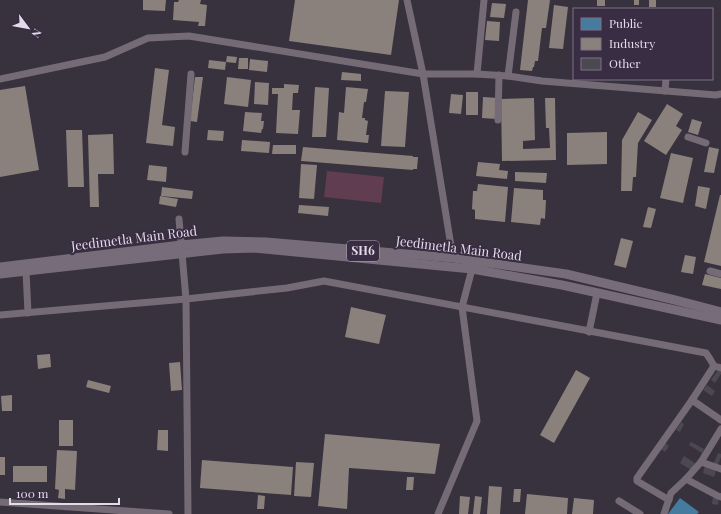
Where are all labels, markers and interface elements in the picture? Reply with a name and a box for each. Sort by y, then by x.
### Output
north arrow [8,8,48,48]
legend [573,8,713,80]
text: Public [609,15,643,31]
text: N [28,26,45,41]
text: Industry [609,35,655,51]
text: Other [609,55,641,71]
street label: Jeedimetla Main Road [69,221,198,254]
street label: Jeedimetla Main Road [394,231,523,264]
road number: SH6 [347,241,379,261]
scale bar [10,480,119,506]
text: 100 m [16,485,49,501]

